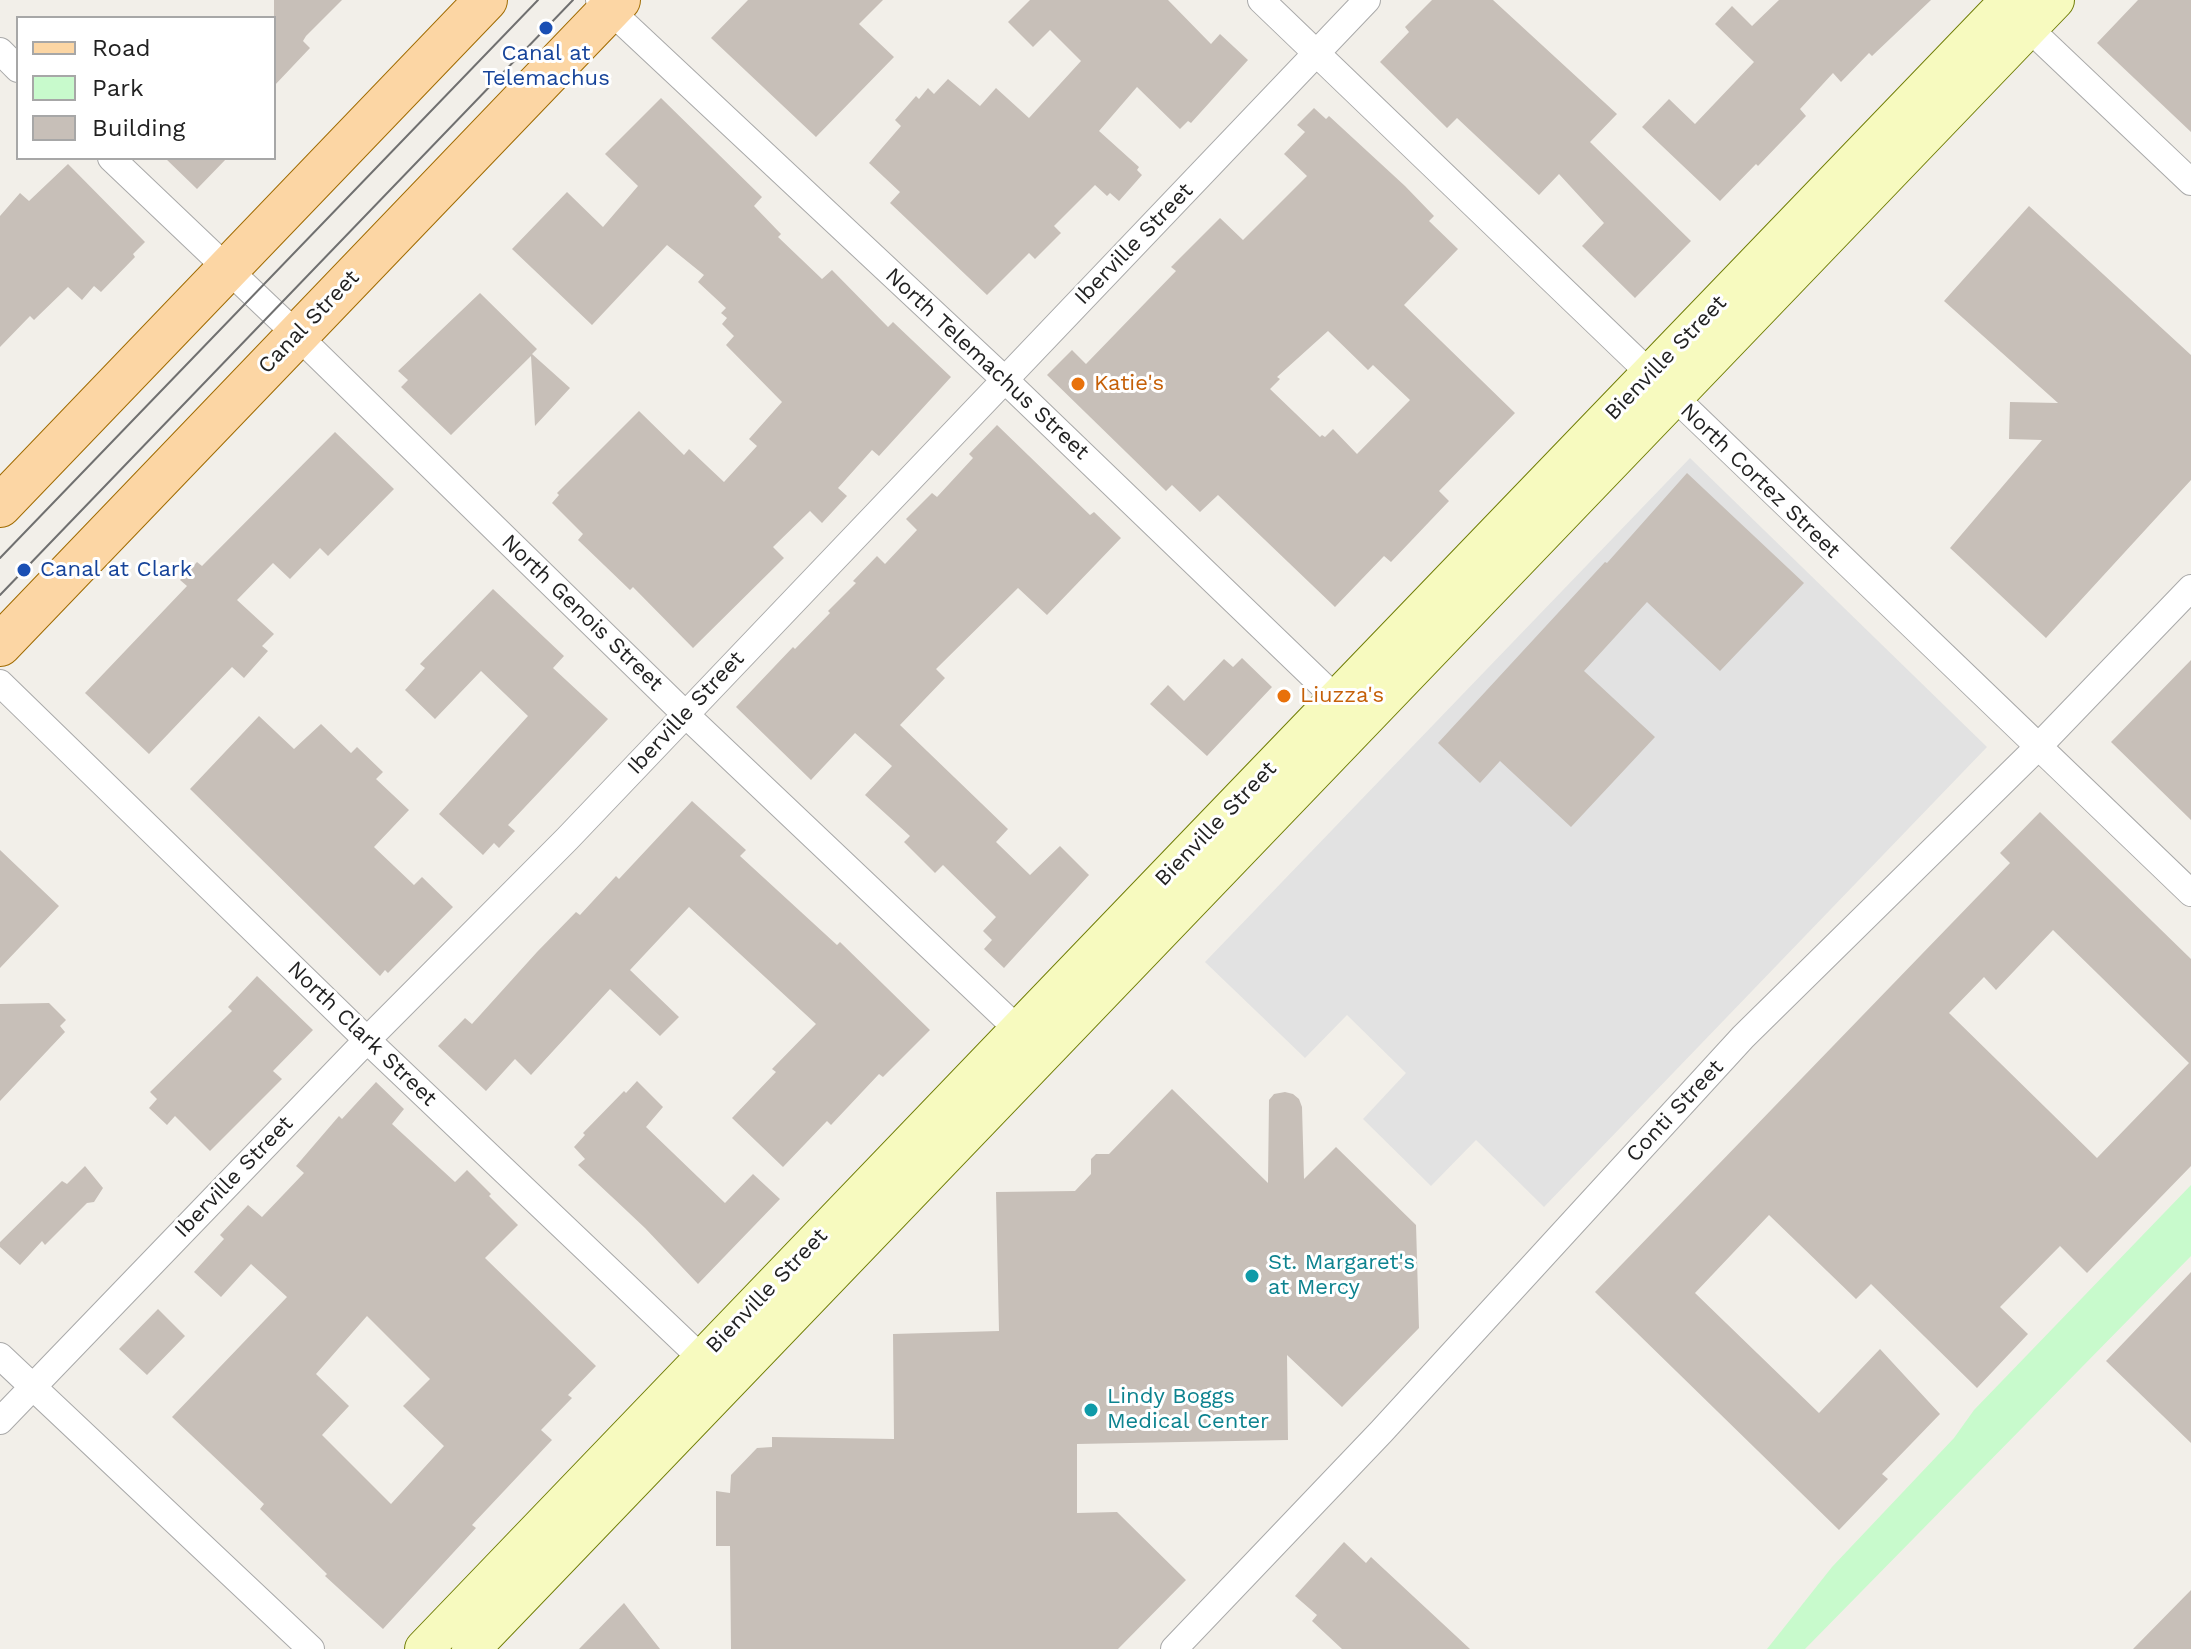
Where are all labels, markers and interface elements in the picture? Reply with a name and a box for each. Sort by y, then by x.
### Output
legend [16,16,276,160]
marker: Canal at Telemachus [537,19,555,37]
text: Road [92,34,151,62]
place label: Canal at Telemachus [482,41,610,92]
text: Park [92,74,144,102]
text: Building [92,114,185,142]
street label: Iberville Street [1069,178,1199,310]
street label: North Telemachus Street [880,263,1094,465]
street label: Canal Street [253,265,365,379]
street label: Bienville Street [1600,290,1732,426]
place label: Katie's [1094,371,1164,397]
marker: Katie's [1069,375,1087,393]
street label: North Cortez Street [1675,398,1845,564]
street label: North Genois Street [496,529,668,697]
place label: Canal at Clark [40,557,192,583]
marker: Canal at Clark [15,561,33,579]
street label: Iberville Street [622,646,750,780]
place label: Liuzza's [1300,683,1384,709]
marker: Liuzza's [1275,687,1293,705]
street label: Bienville Street [1150,756,1282,892]
street label: North Clark Street [282,956,442,1112]
street label: Conti Street [1621,1054,1729,1168]
street label: Iberville Street [169,1111,299,1243]
street label: Bienville Street [701,1223,833,1359]
place label: St. Margaret's at Mercy [1268,1250,1415,1302]
marker: St. Margaret's at Mercy [1243,1267,1261,1285]
place label: Lindy Boggs Medical Center [1107,1384,1269,1436]
marker: Lindy Boggs Medical Center [1082,1401,1100,1419]

